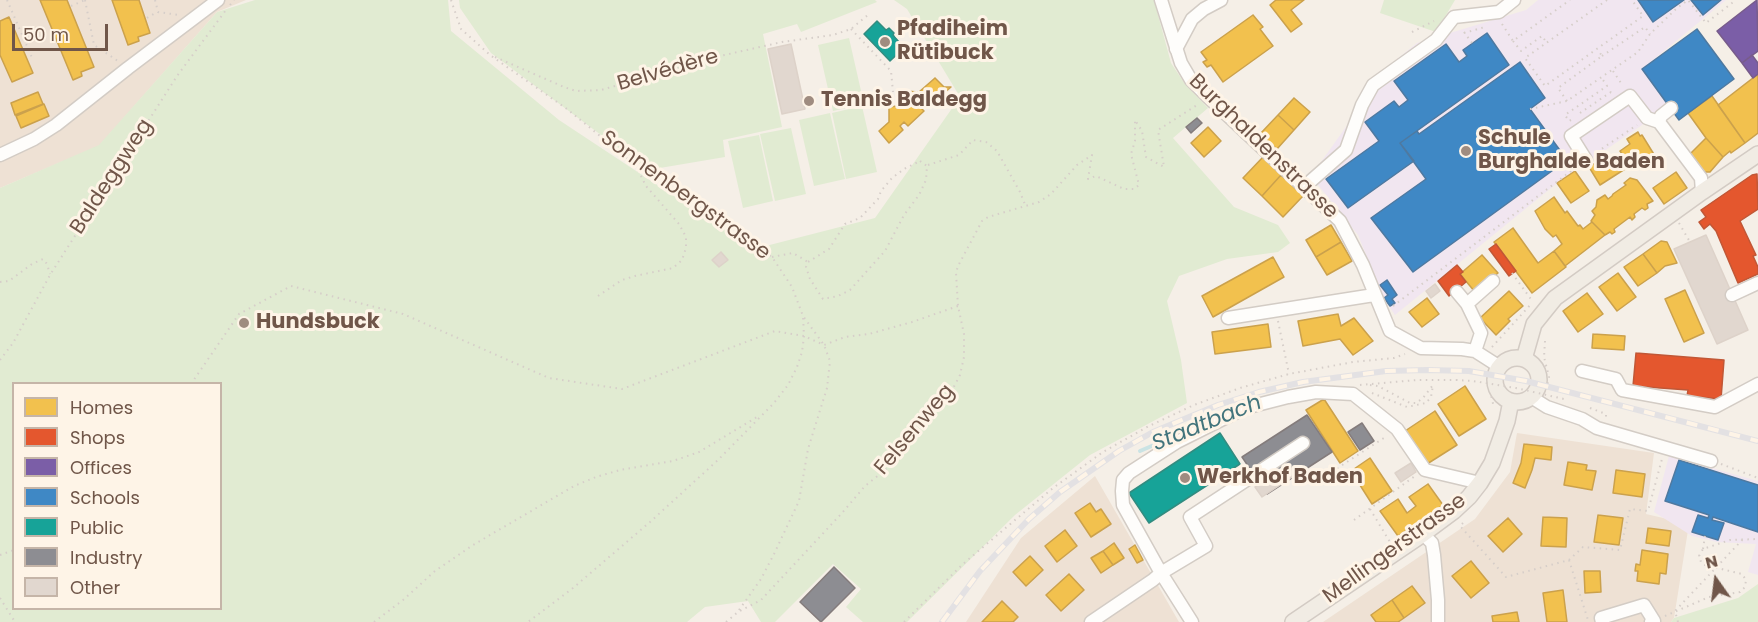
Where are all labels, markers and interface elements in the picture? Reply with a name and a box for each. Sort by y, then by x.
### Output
scale bar [15,12,111,50]
place label: Pfadiheim Rütibuck [897,17,1008,67]
text: 50 m [23,22,69,47]
marker: Pfadiheim Rütibuck [878,35,892,49]
street label: Belvédère [615,45,721,97]
street label: Burghaldenstrasse [1183,69,1343,225]
place label: Tennis Baldegg [821,88,987,114]
marker: Tennis Baldegg [802,94,816,108]
street label: Baldeggweg [65,115,159,239]
street label: Sonnenbergstrasse [595,126,775,266]
place label: Schule Burghalde Baden [1478,126,1665,176]
marker: Schule Burghalde Baden [1459,144,1473,158]
place label: Hundsbuck [256,310,380,336]
marker: Hundsbuck [237,316,251,330]
street label: Felsenweg [870,380,960,480]
legend [12,382,222,610]
water label: Stadtbach [1148,390,1266,458]
text: Homes [70,395,133,420]
text: Shops [70,425,125,450]
text: Offices [70,455,132,480]
place label: Werkhof Baden [1197,465,1363,491]
marker: Werkhof Baden [1178,471,1192,485]
text: Schools [70,485,140,510]
street label: Mellingerstrasse [1319,489,1471,609]
text: Public [70,515,124,540]
text: Industry [70,545,142,570]
text: N [1703,549,1720,575]
north arrow [1686,550,1746,610]
text: Other [70,575,120,600]

